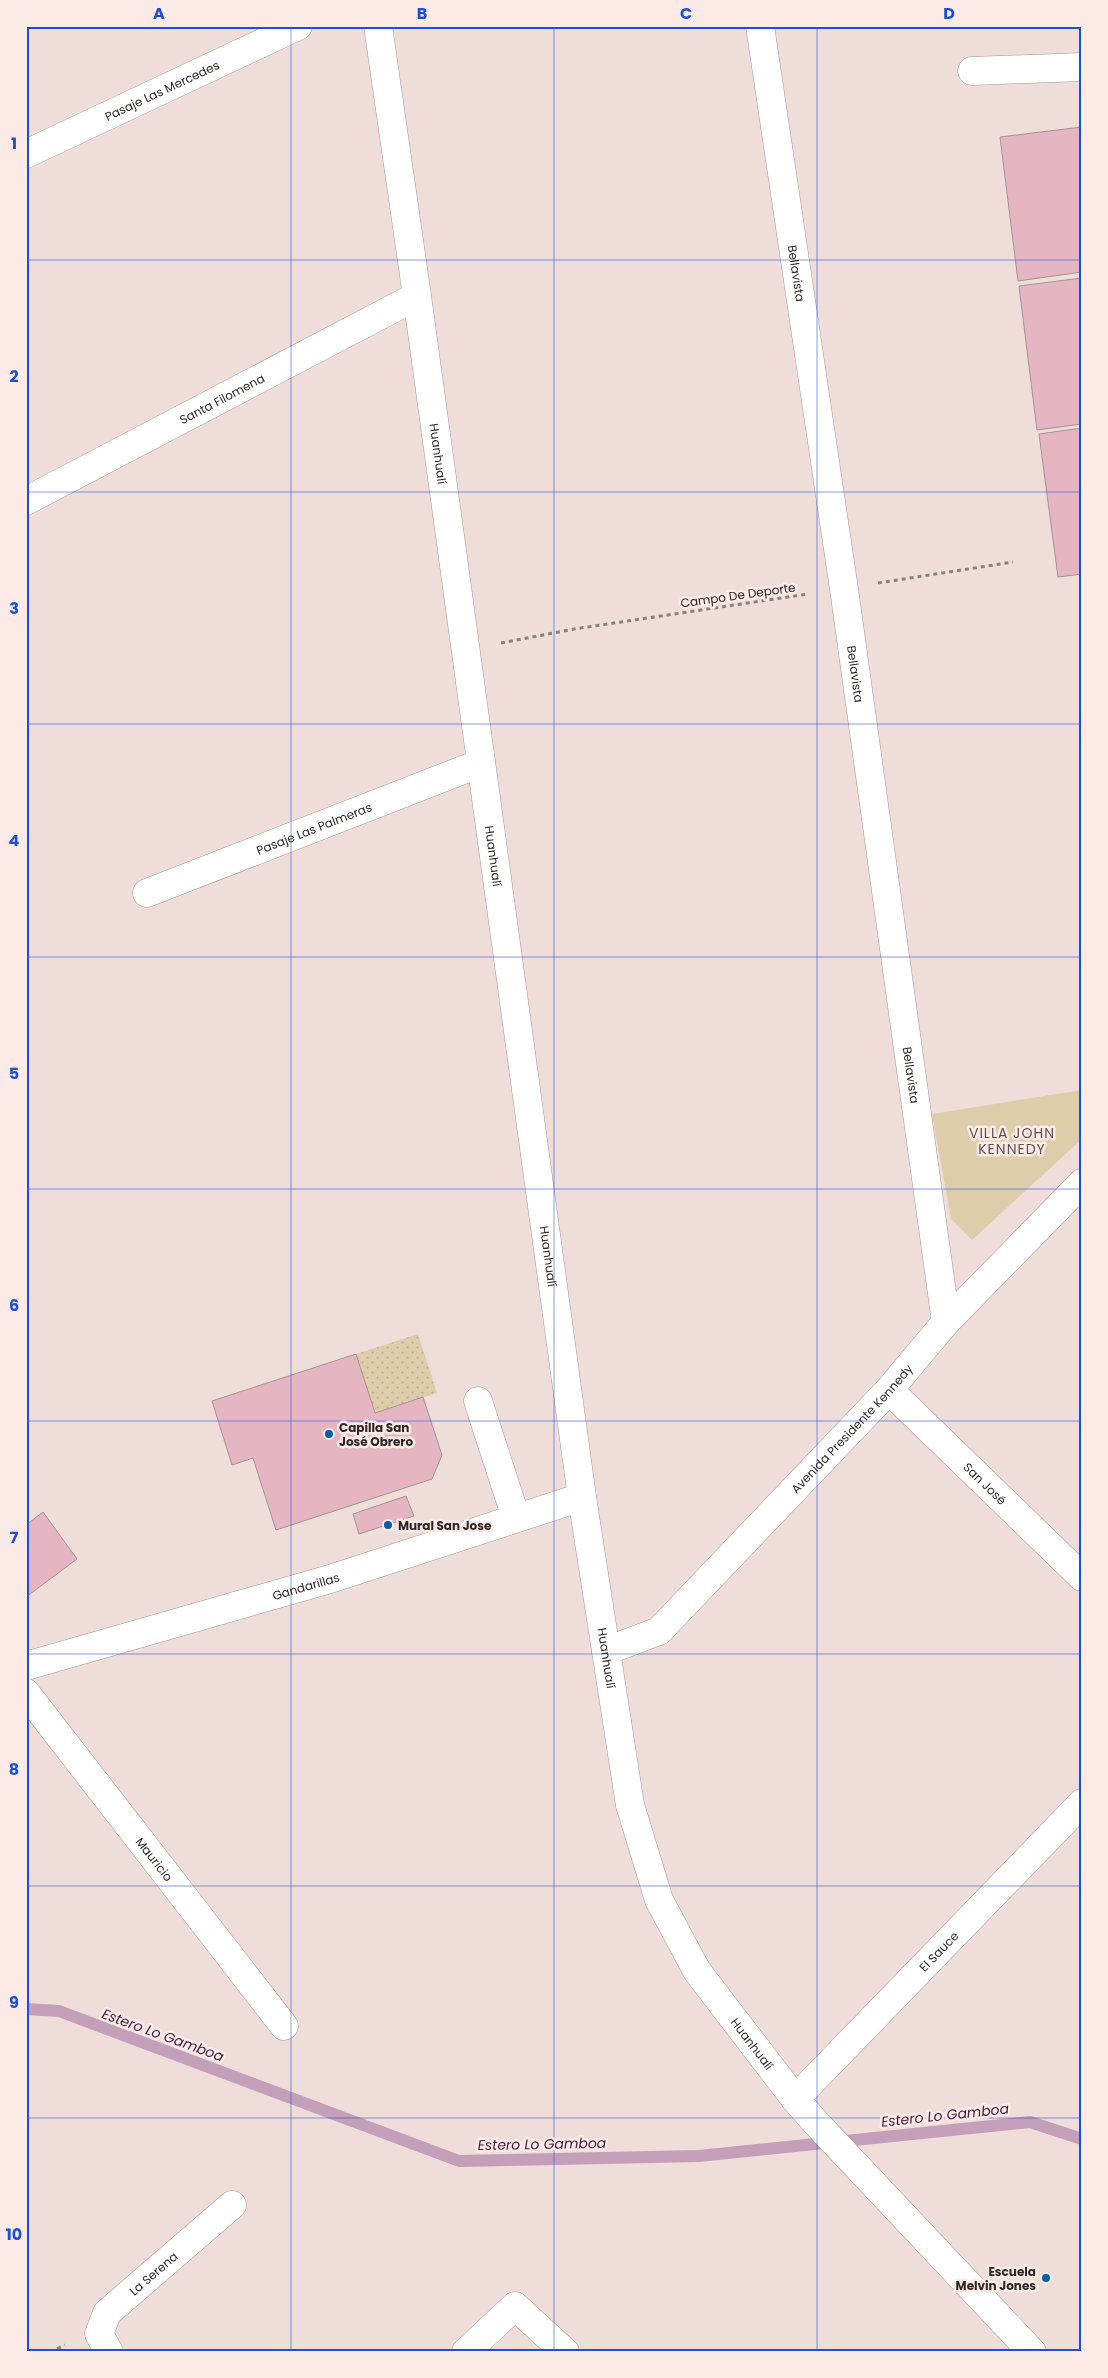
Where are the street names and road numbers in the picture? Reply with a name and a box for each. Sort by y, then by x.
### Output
street label: Pasaje Las Mercedes [102,56,222,124]
street label: Bellavista [784,244,810,303]
street label: Santa Filomena [176,369,267,428]
street label: Huanhualí [426,422,451,485]
street label: Campo De Deporte [679,579,797,611]
street label: Bellavista [843,644,868,703]
street label: Pasaje Las Palmeras [254,798,374,858]
street label: Huanhualí [481,824,507,887]
street label: Bellavista [899,1046,924,1105]
street label: Huanhualí [536,1225,562,1288]
street label: Avenida Presidente Kennedy [787,1360,916,1497]
street label: San José [960,1458,1010,1508]
street label: Gandarillas [270,1568,342,1604]
street label: Huanhualí [594,1626,620,1690]
street label: Mauricio [132,1833,177,1885]
street label: El Sauce [915,1927,962,1975]
street label: Huanhualí [727,2014,778,2073]
street label: La Serena [125,2248,181,2299]

